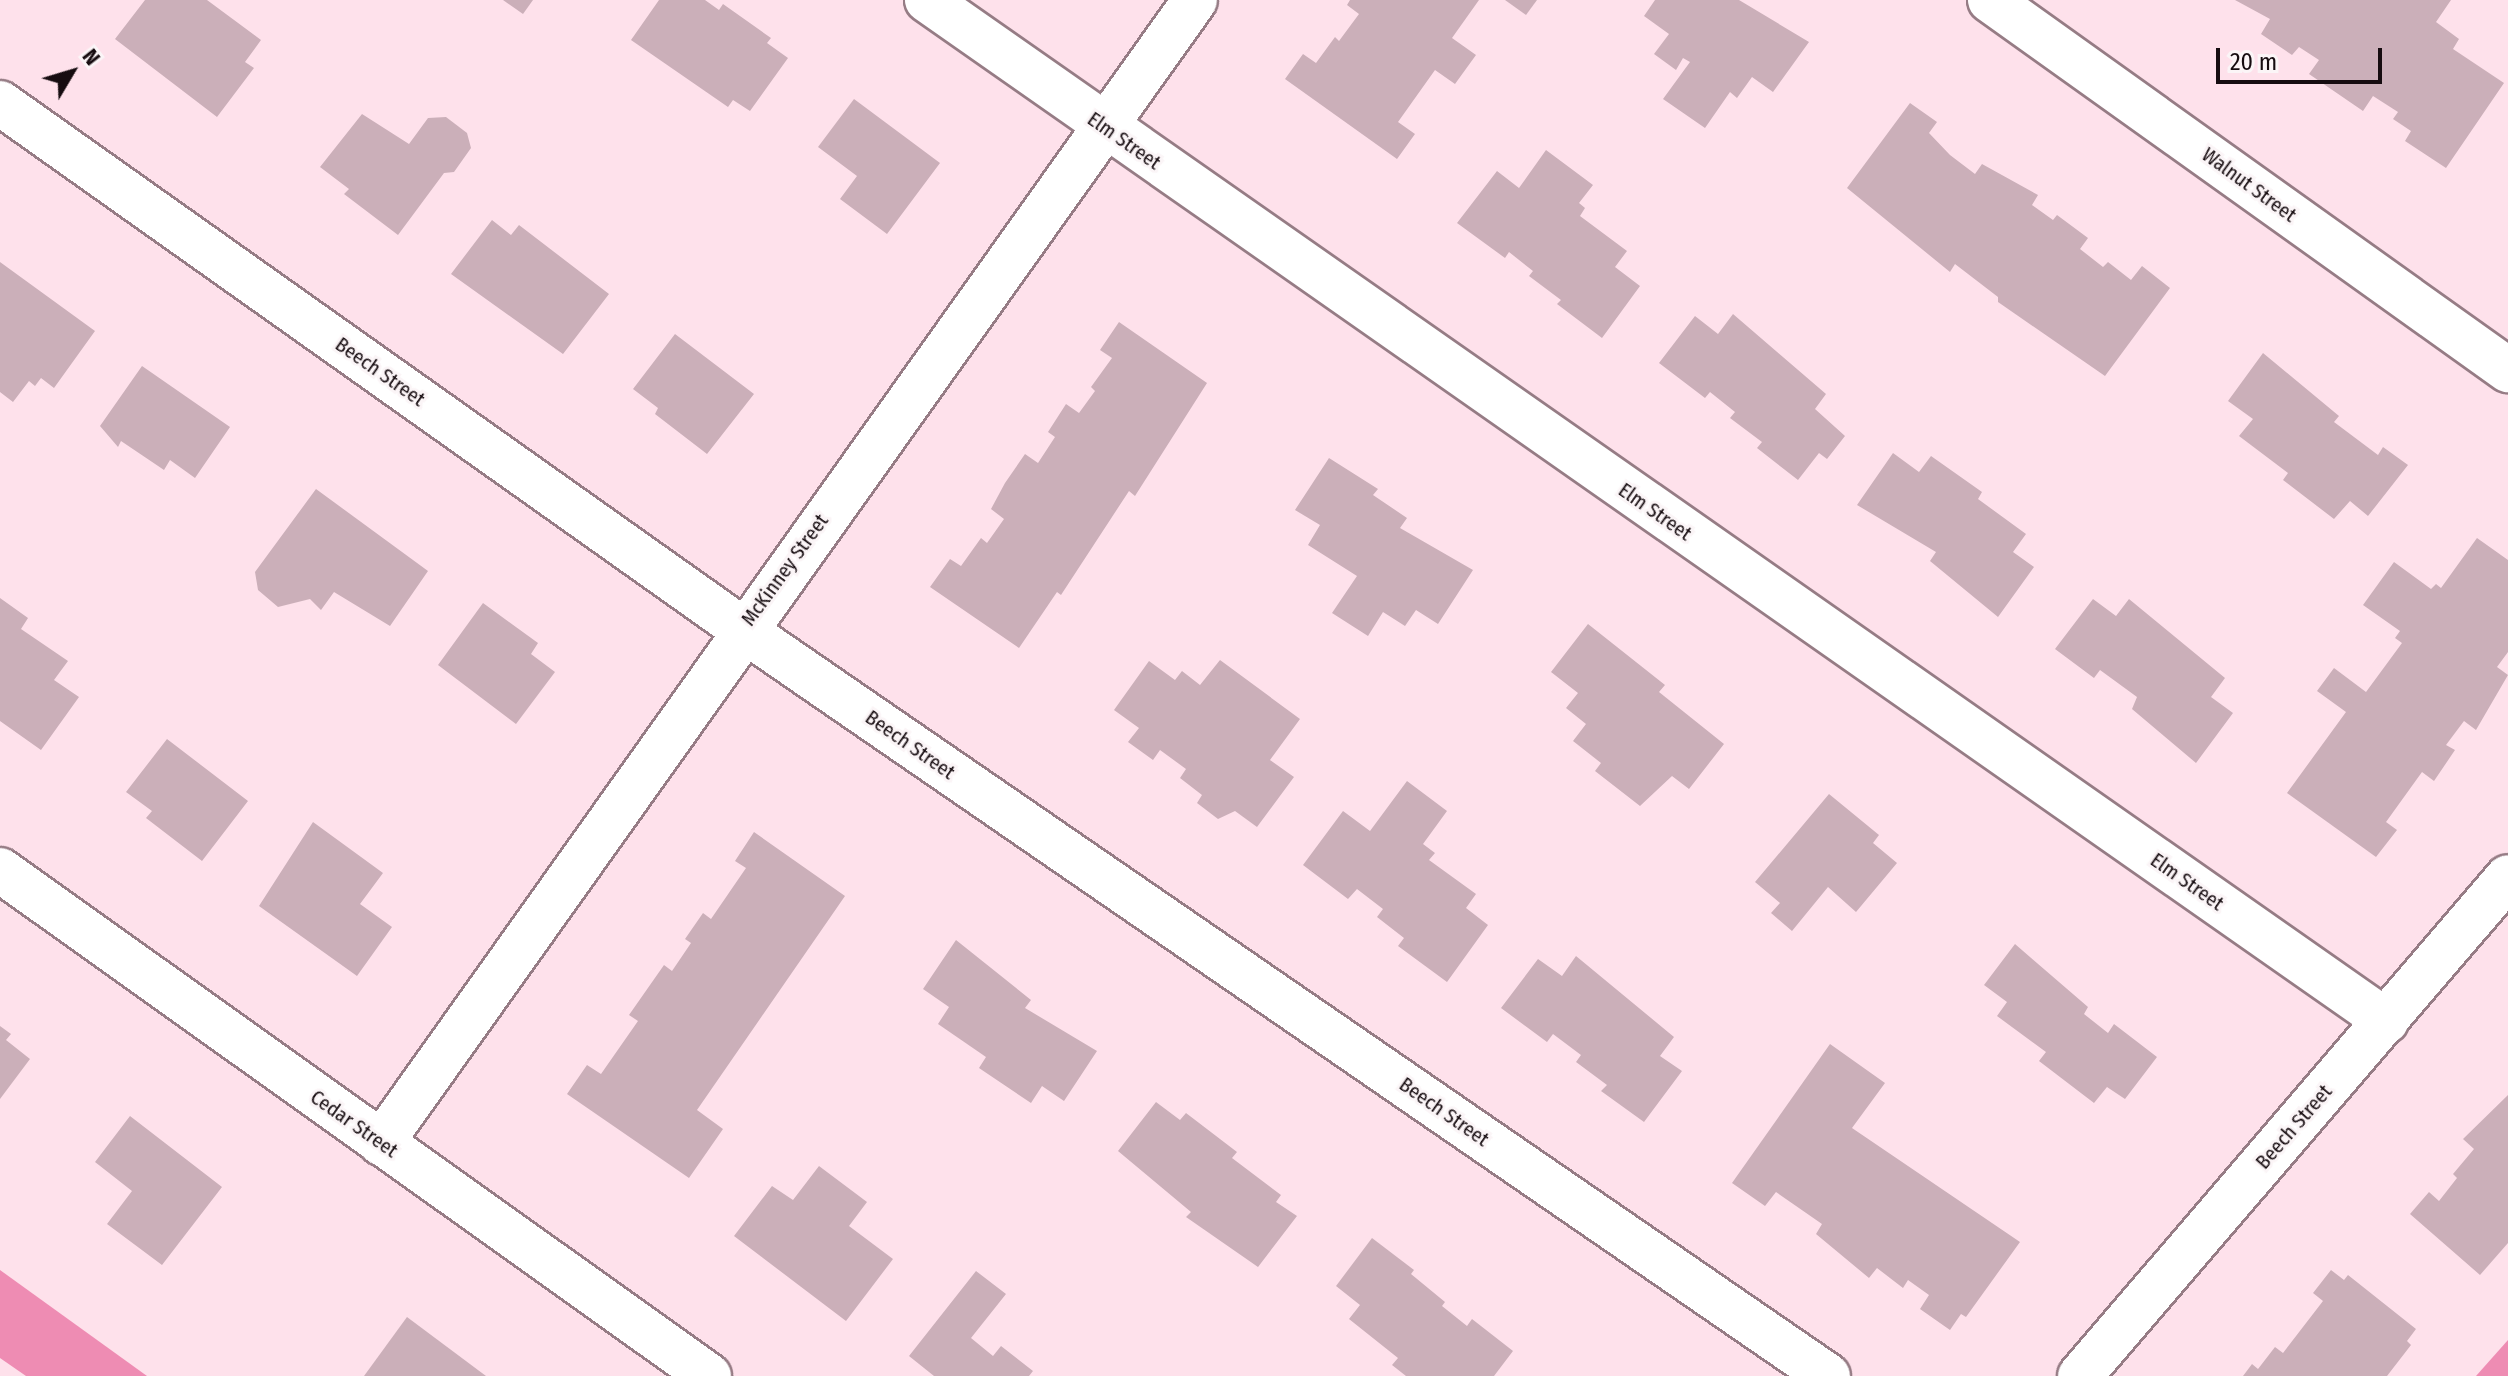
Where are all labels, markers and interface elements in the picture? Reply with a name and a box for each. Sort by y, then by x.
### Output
north arrow [32,32,112,112]
scale bar [2220,32,2386,82]
text: N [77,43,106,70]
text: 20 m [2230,48,2277,76]
street label: Elm Street [1083,107,1165,175]
street label: Walnut Street [2197,143,2301,227]
street label: Beech Street [331,332,429,412]
street label: Elm Street [1614,478,1696,546]
street label: McKinney Street [736,510,834,630]
street label: Beech Street [861,705,959,785]
street label: Elm Street [2146,848,2228,916]
street label: Beech Street [1395,1072,1493,1152]
street label: Beech Street [2251,1080,2337,1174]
street label: Cedar Street [306,1085,402,1163]

